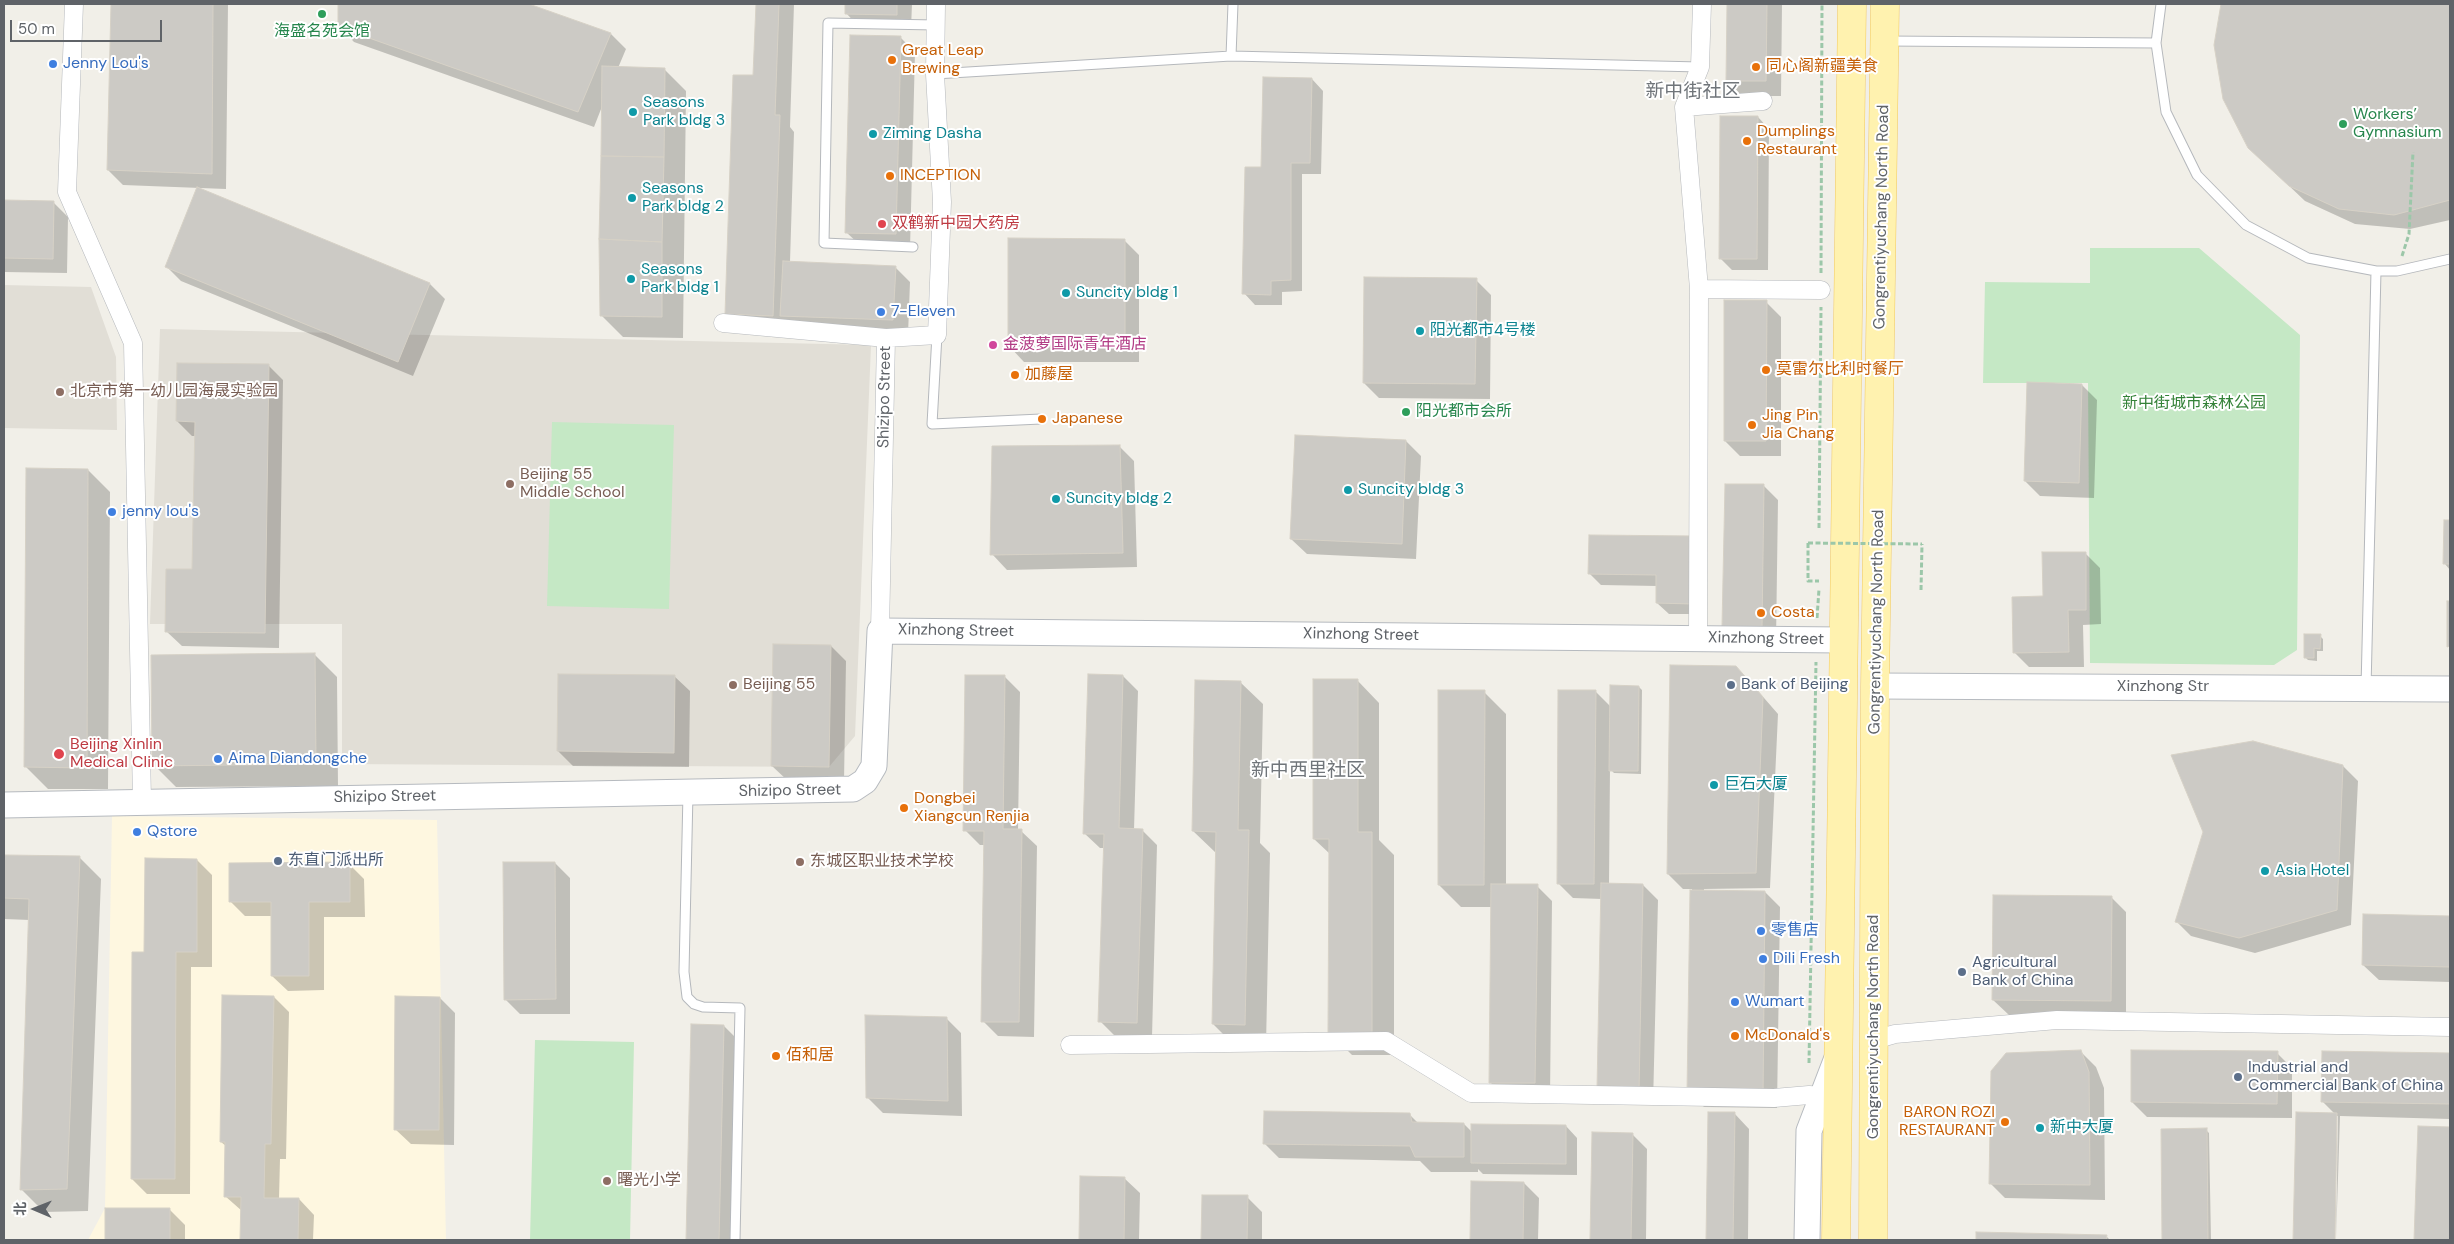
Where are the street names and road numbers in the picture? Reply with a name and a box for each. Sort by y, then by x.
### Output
street label: Gongrentiyuchang North Road [1870,105,1894,329]
street label: Shizipo Street [875,346,895,448]
street label: Gongrentiyuchang North Road [1865,510,1889,734]
street label: Xinzhong Street [898,620,1014,642]
street label: Xinzhong Street [1303,624,1419,646]
street label: Xinzhong Street [1708,628,1824,650]
street label: Xinzhong Str [2117,677,2209,697]
street label: Shizipo Street [739,781,841,801]
street label: Shizipo Street [334,787,436,807]
street label: Gongrentiyuchang North Road [1864,915,1884,1139]

